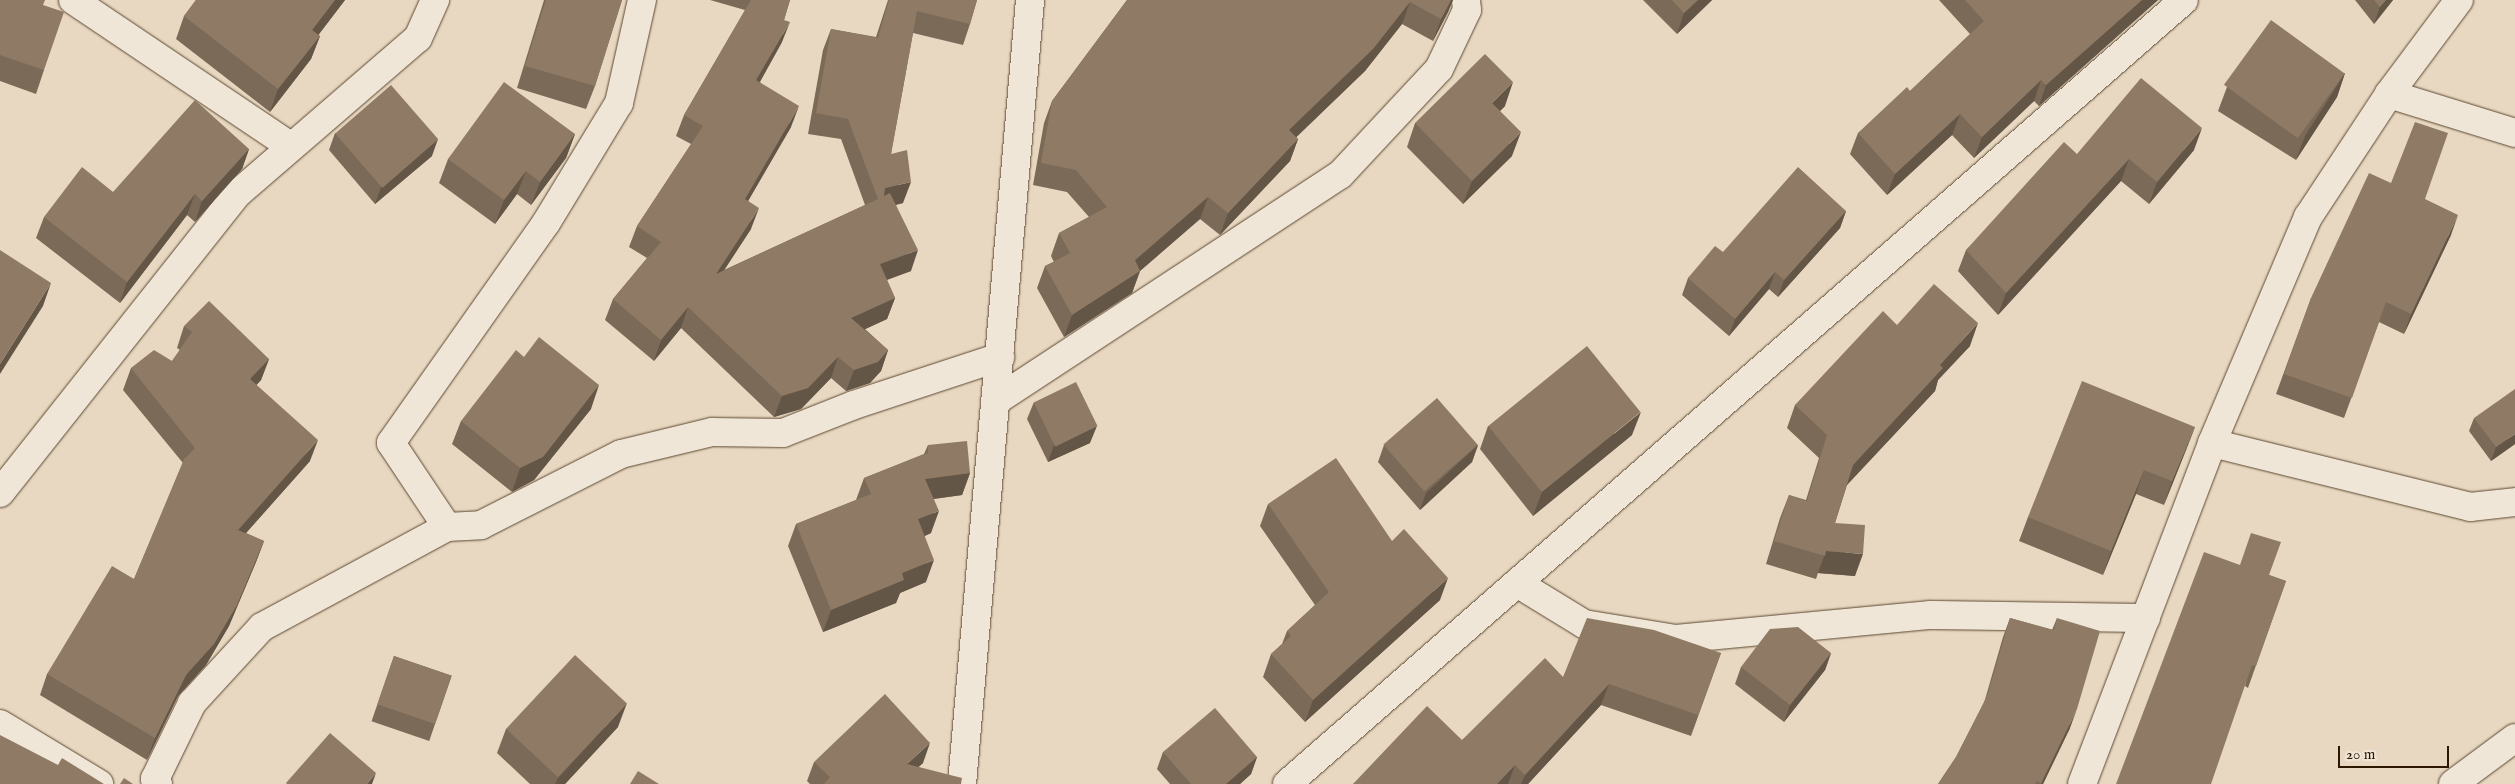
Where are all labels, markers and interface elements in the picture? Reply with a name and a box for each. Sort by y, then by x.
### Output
scale bar [2340,736,2451,768]
text: 20 m [2346,745,2375,764]

